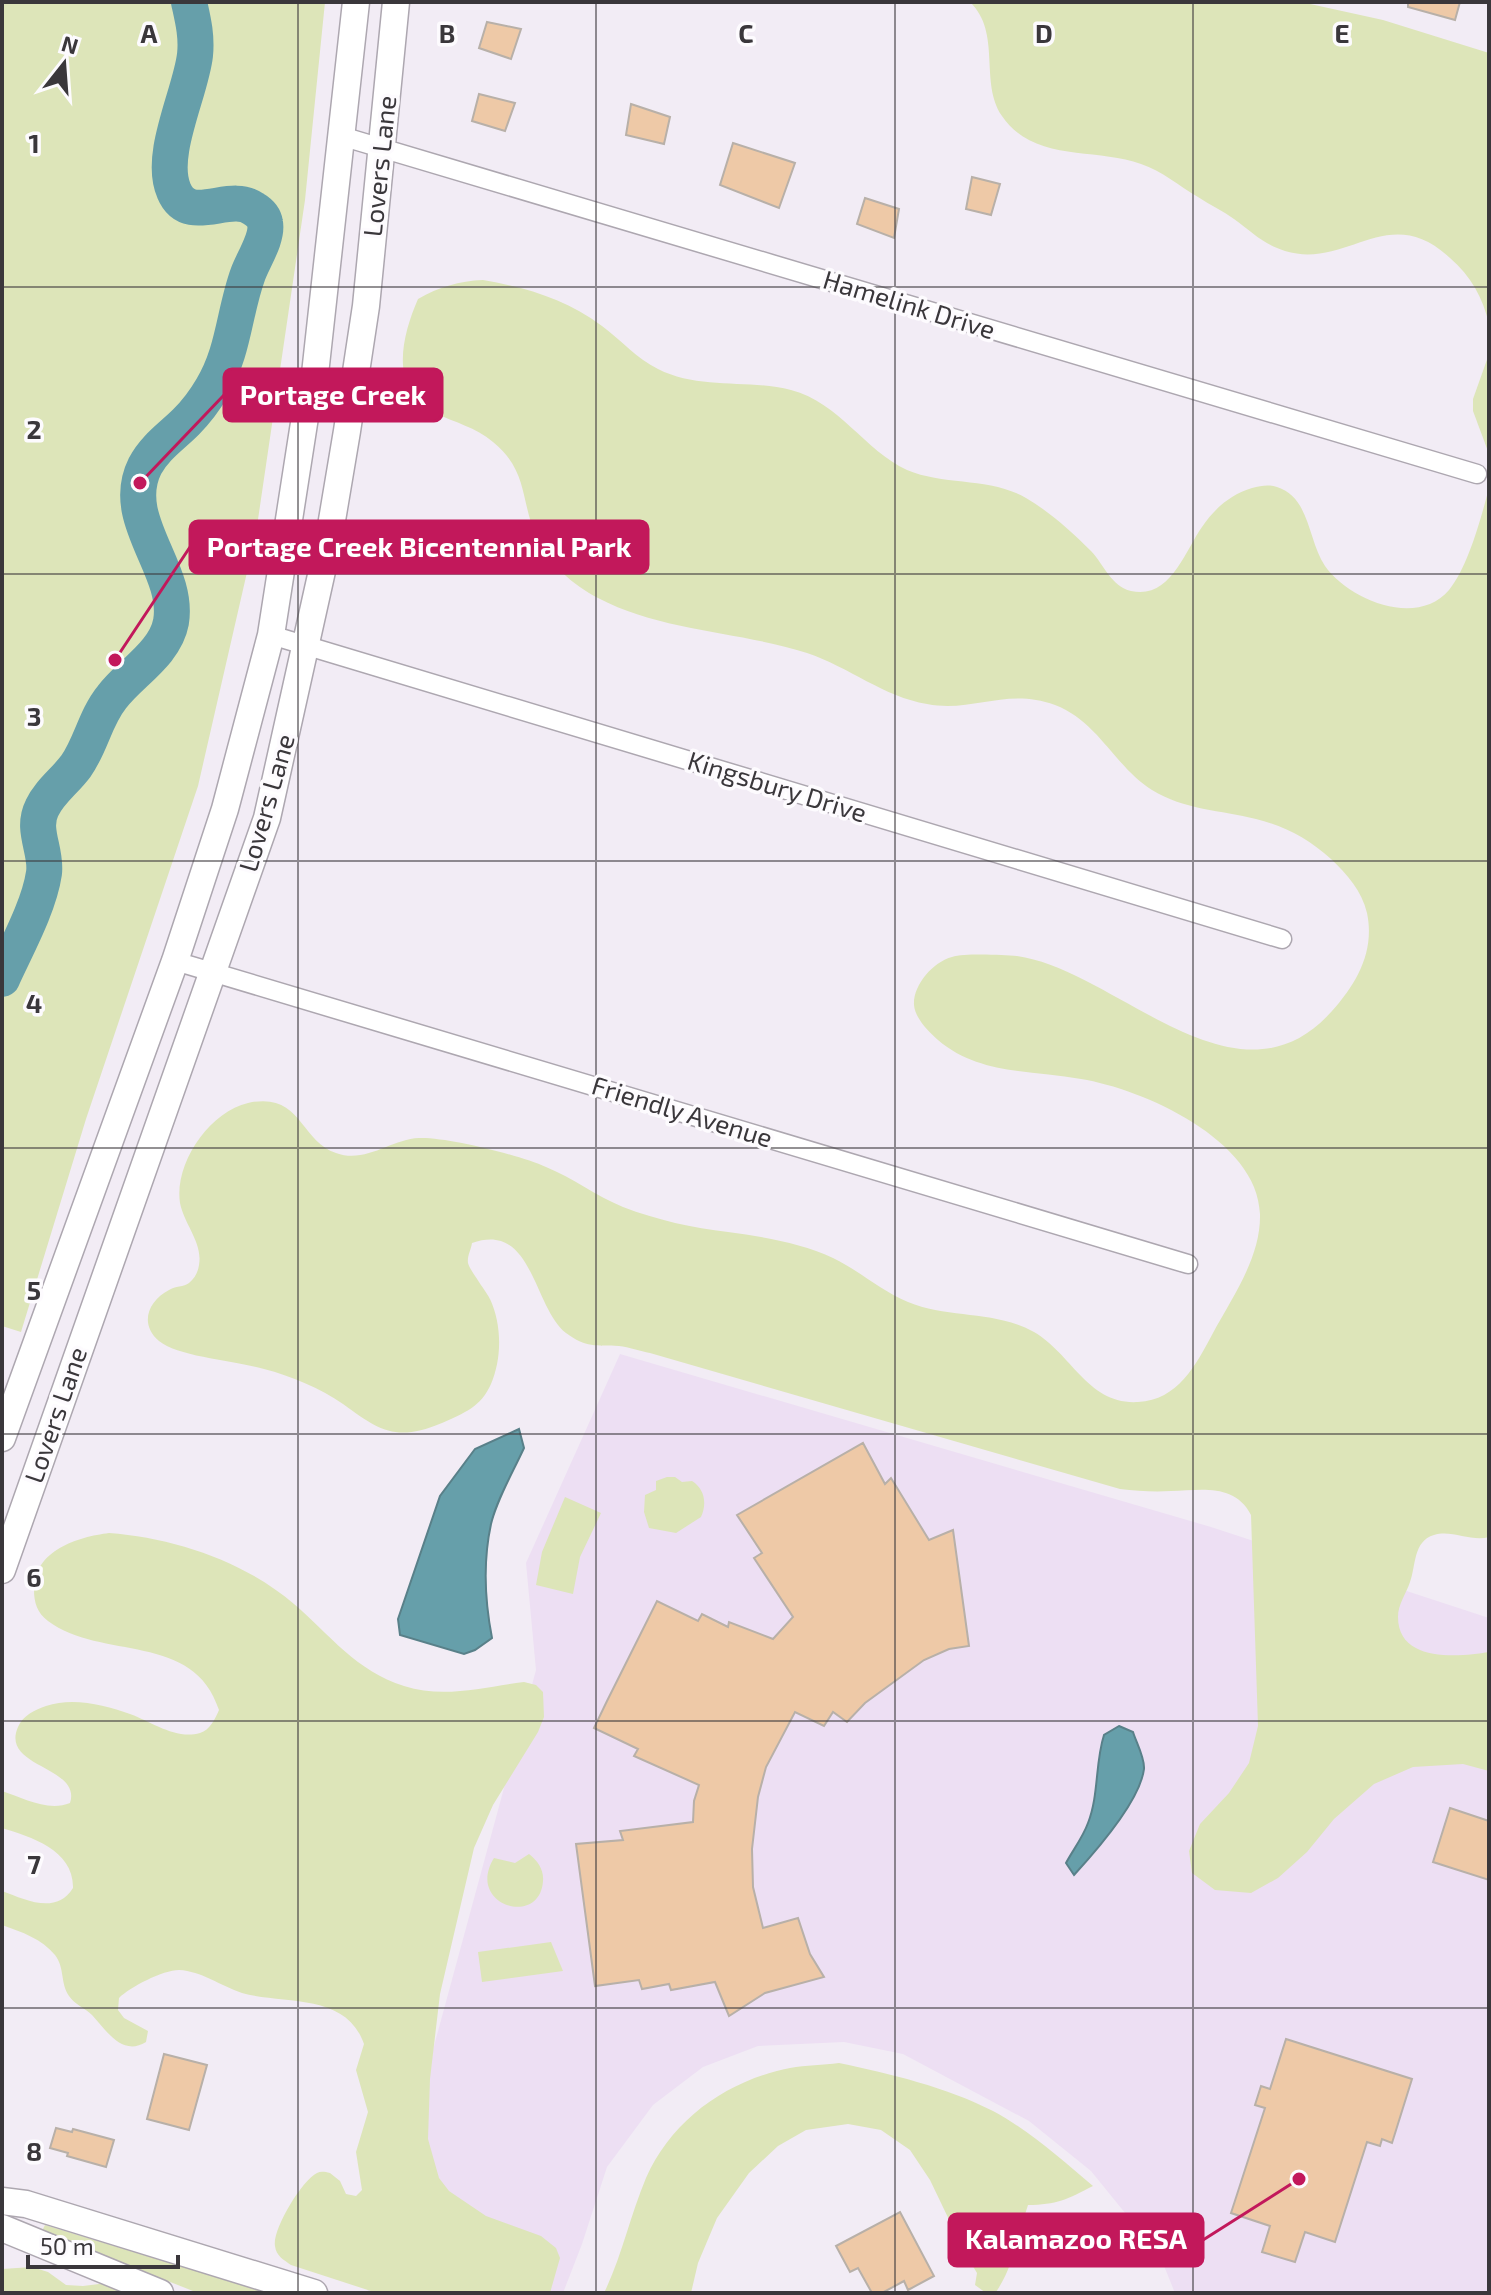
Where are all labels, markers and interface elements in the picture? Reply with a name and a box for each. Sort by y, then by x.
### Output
text: A [141,17,158,48]
text: B [439,17,455,48]
text: C [738,17,754,48]
text: D [1035,17,1053,48]
text: E [1334,17,1350,48]
north arrow [24,24,104,104]
text: N [59,29,82,59]
street label: Lovers Lane [356,94,401,238]
text: 1 [28,127,40,158]
street label: Hamelink Drive [820,263,999,344]
callout: Portage Creek [224,369,442,421]
text: Portage Creek [240,377,427,411]
text: 2 [26,413,42,444]
callout: Portage Creek Bicentennial Park [190,521,648,573]
text: Portage Creek Bicentennial Park [207,529,632,563]
text: 3 [27,700,41,731]
street label: Lovers Lane [231,730,300,875]
street label: Kingsbury Drive [684,744,871,827]
text: 4 [26,987,42,1018]
street label: Friendly Avenue [588,1068,776,1153]
text: 5 [27,1274,41,1305]
street label: Lovers Lane [17,1342,92,1487]
text: 6 [26,1561,42,1592]
text: 7 [27,1848,41,1879]
text: 8 [26,2135,42,2166]
callout: Kalamazoo RESA [949,2214,1203,2266]
scale bar [28,2219,178,2269]
text: Kalamazoo RESA [965,2221,1188,2255]
text: 50 m [40,2231,94,2260]

